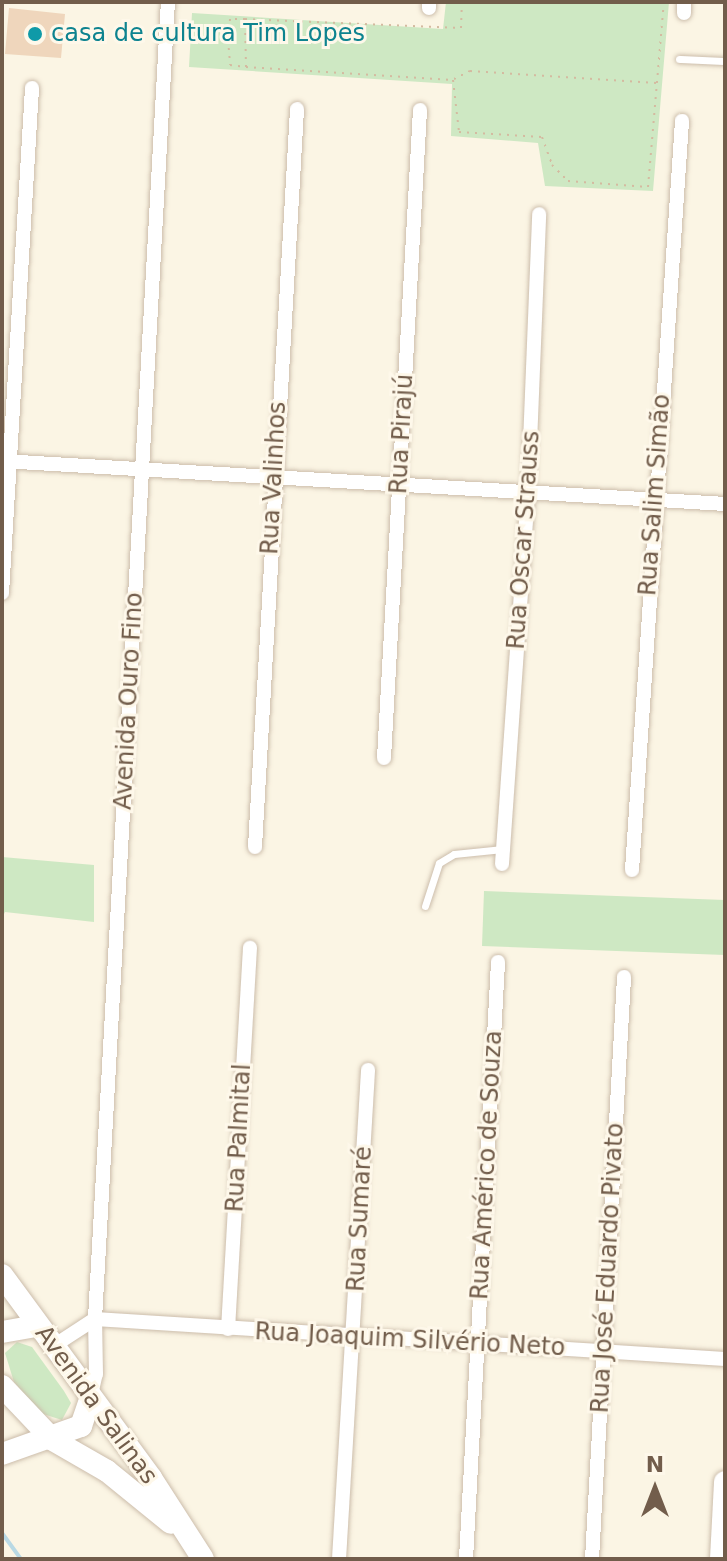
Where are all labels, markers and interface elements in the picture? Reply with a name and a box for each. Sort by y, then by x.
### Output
place label: casa de cultura Tim Lopes [51,20,365,48]
marker: casa de cultura Tim Lopes [26,25,44,43]
street label: Rua Pirajú [384,373,420,495]
street label: Rua Salim Simão [634,393,676,597]
street label: Rua Valinhos [256,401,292,555]
street label: Rua Oscar Strauss [502,430,546,650]
street label: Avenida Ouro Fino [109,591,149,811]
street label: Rua Américo de Souza [466,1030,508,1300]
street label: Rua Palmital [221,1063,257,1213]
street label: Rua José Eduardo Pivato [586,1122,630,1414]
street label: Rua Sumaré [342,1145,378,1293]
street label: Rua Joaquim Silvério Neto [254,1317,566,1363]
street label: Avenida Salinas [29,1320,163,1490]
north arrow [615,1449,695,1529]
text: N [646,1452,664,1477]

